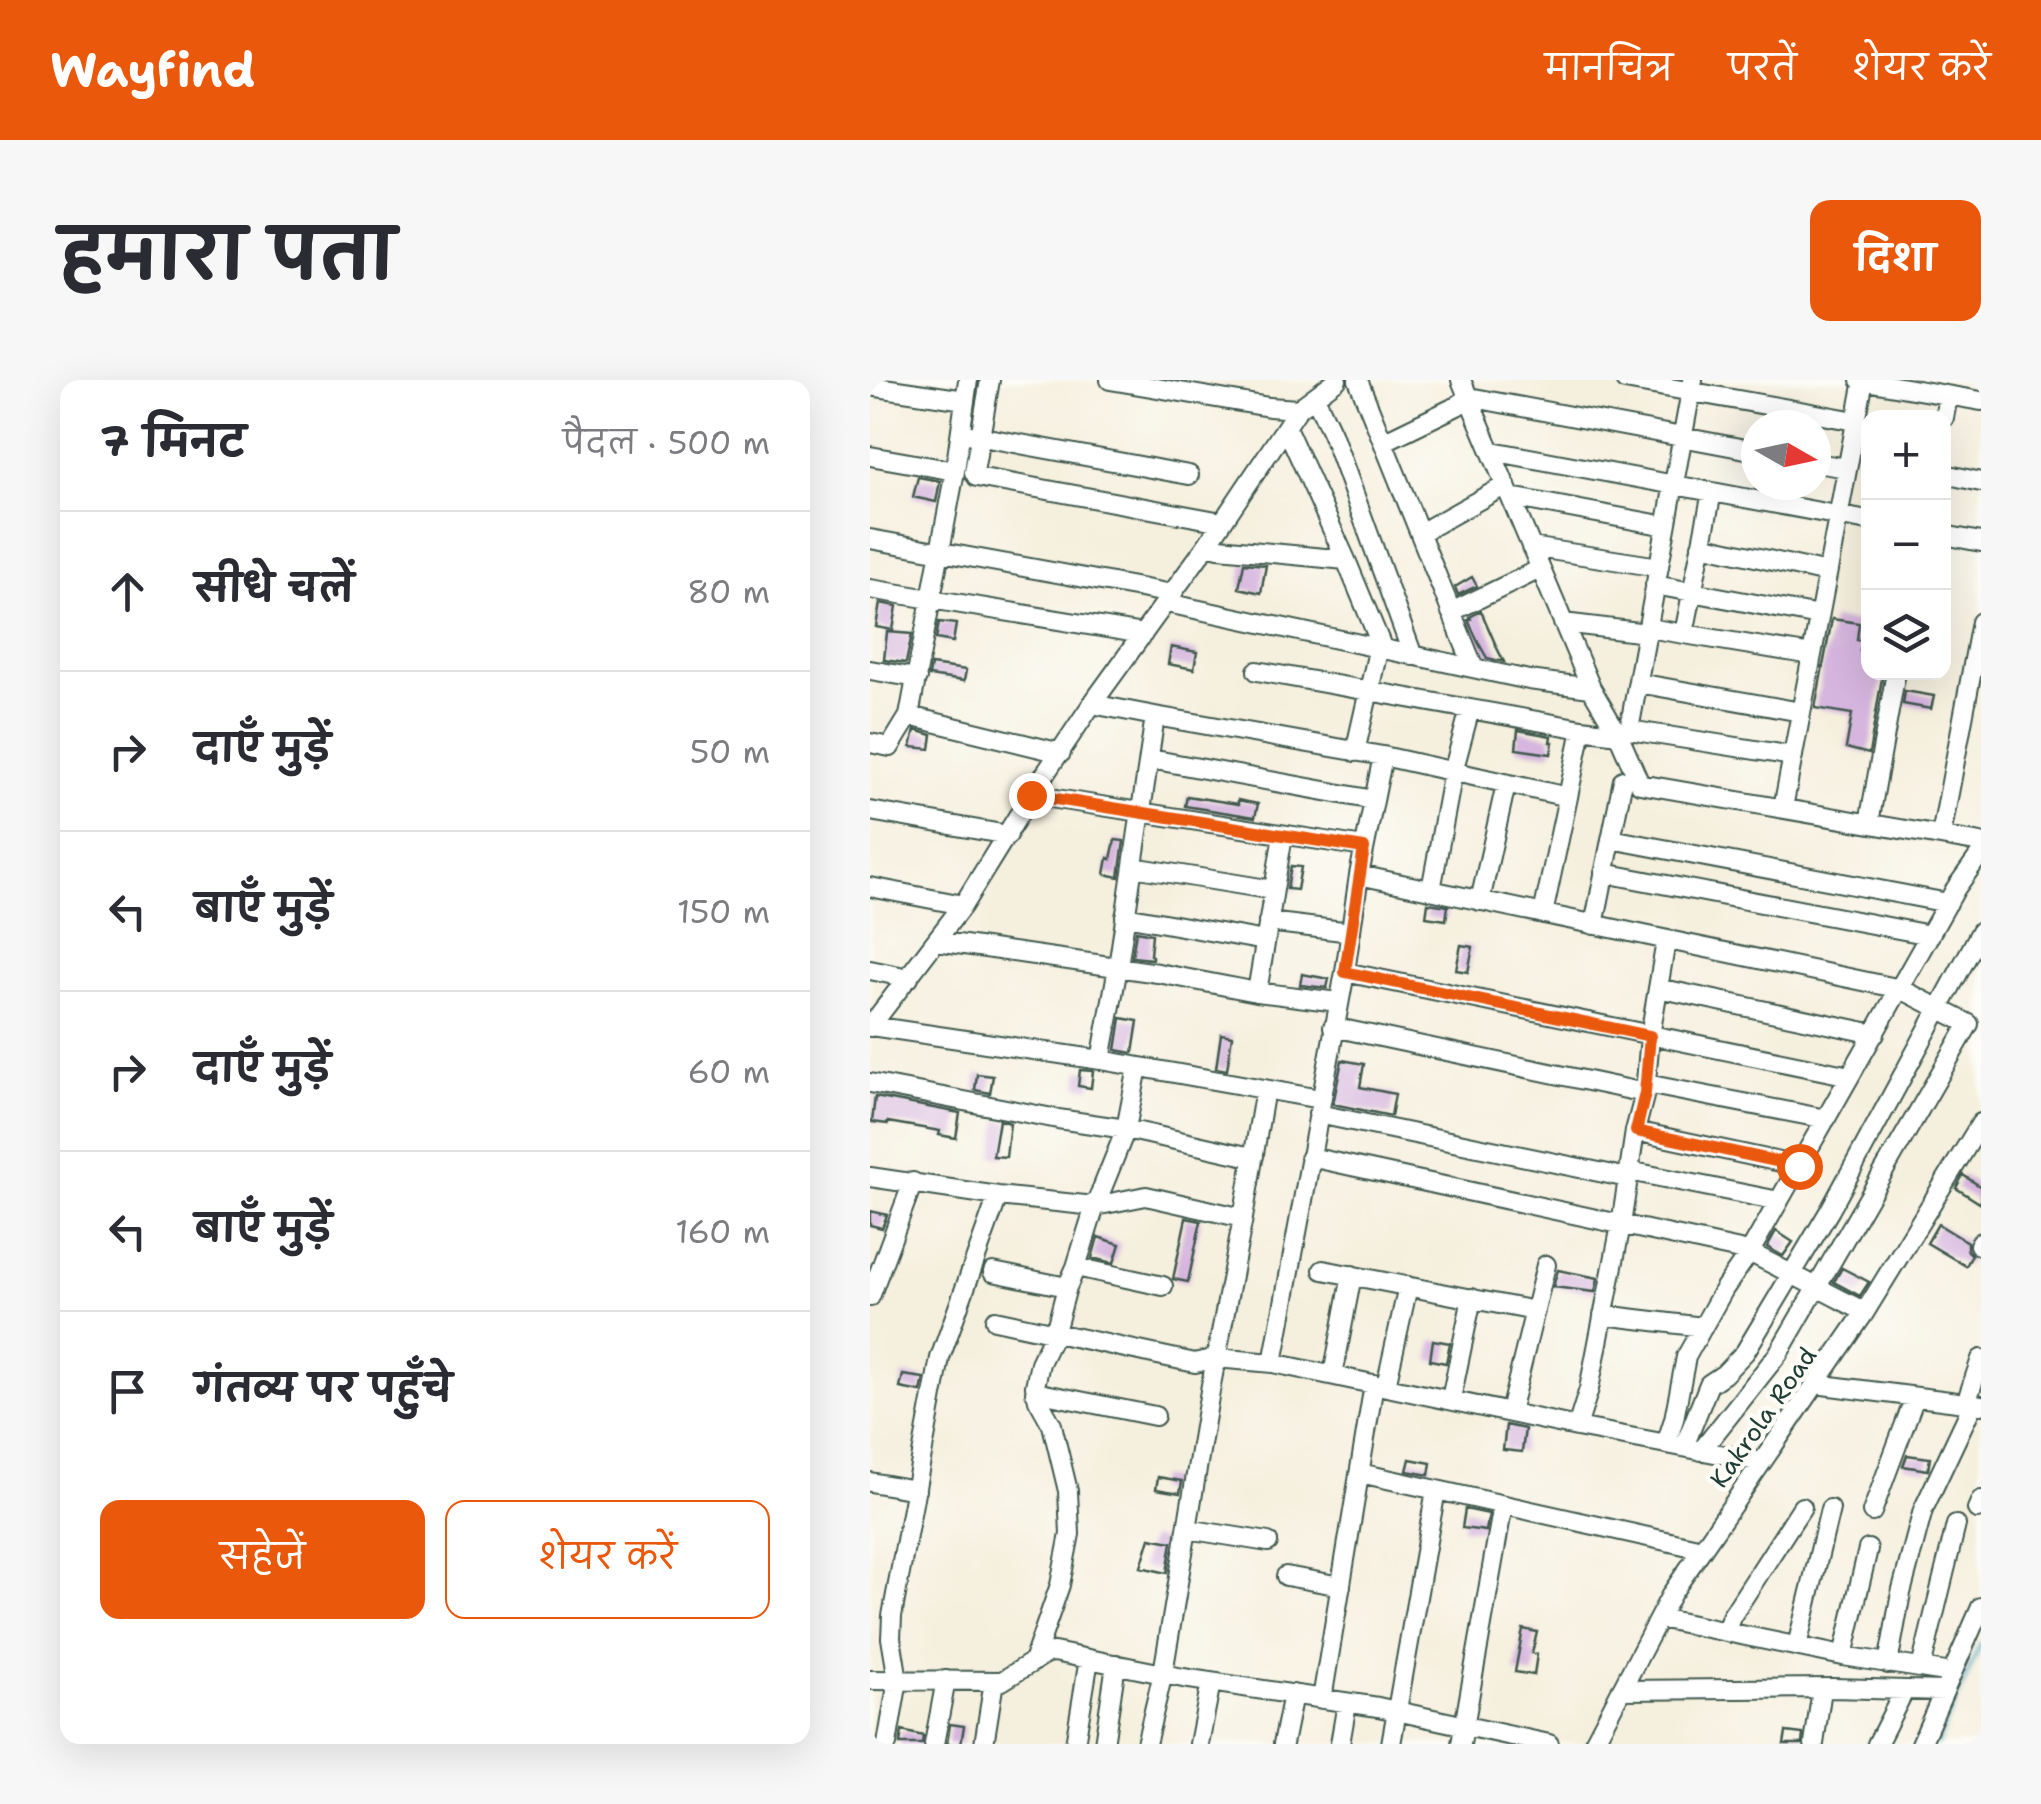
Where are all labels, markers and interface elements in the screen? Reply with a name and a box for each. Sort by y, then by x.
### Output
text: Wayfind [50,38,256,102]
text: मानचित्र [1545,44,1673,91]
text: परतें [1728,44,1797,91]
text: शेयर करें [1852,44,1991,91]
button: दिशा [1810,200,1981,321]
text: हमारा पता [60,208,395,301]
north arrow [1741,410,1831,500]
map controls [1861,410,1951,680]
button: + [1861,410,1951,500]
text: 7 मिनट [100,413,246,469]
text: पैदल · 500 m [563,421,770,464]
button: − [1861,500,1951,590]
text: सीधे चलें [195,562,354,613]
icon: ahead [100,564,155,619]
text: 80 m [687,570,770,613]
button: layers [1861,590,1951,680]
text: दाएँ मुड़ें [195,722,331,773]
icon: right [100,724,155,779]
text: 50 m [690,730,770,773]
route end [1009,773,1055,819]
text: बाएँ मुड़ें [195,882,332,933]
icon: left [100,884,155,939]
text: 150 m [677,890,770,933]
text: दाएँ मुड़ें [195,1042,331,1093]
icon: right [100,1044,155,1099]
text: 60 m [688,1050,770,1093]
route start [1777,1144,1823,1190]
text: बाएँ मुड़ें [195,1202,332,1253]
icon: left [100,1204,155,1259]
text: 160 m [675,1210,770,1253]
street label: Kakrola Road [1702,1340,1824,1494]
text: गंतव्य पर पहुँचे [195,1362,452,1413]
icon: arrive [100,1364,155,1419]
button: सहेजें [100,1500,425,1619]
button: शेयर करें [445,1500,770,1619]

